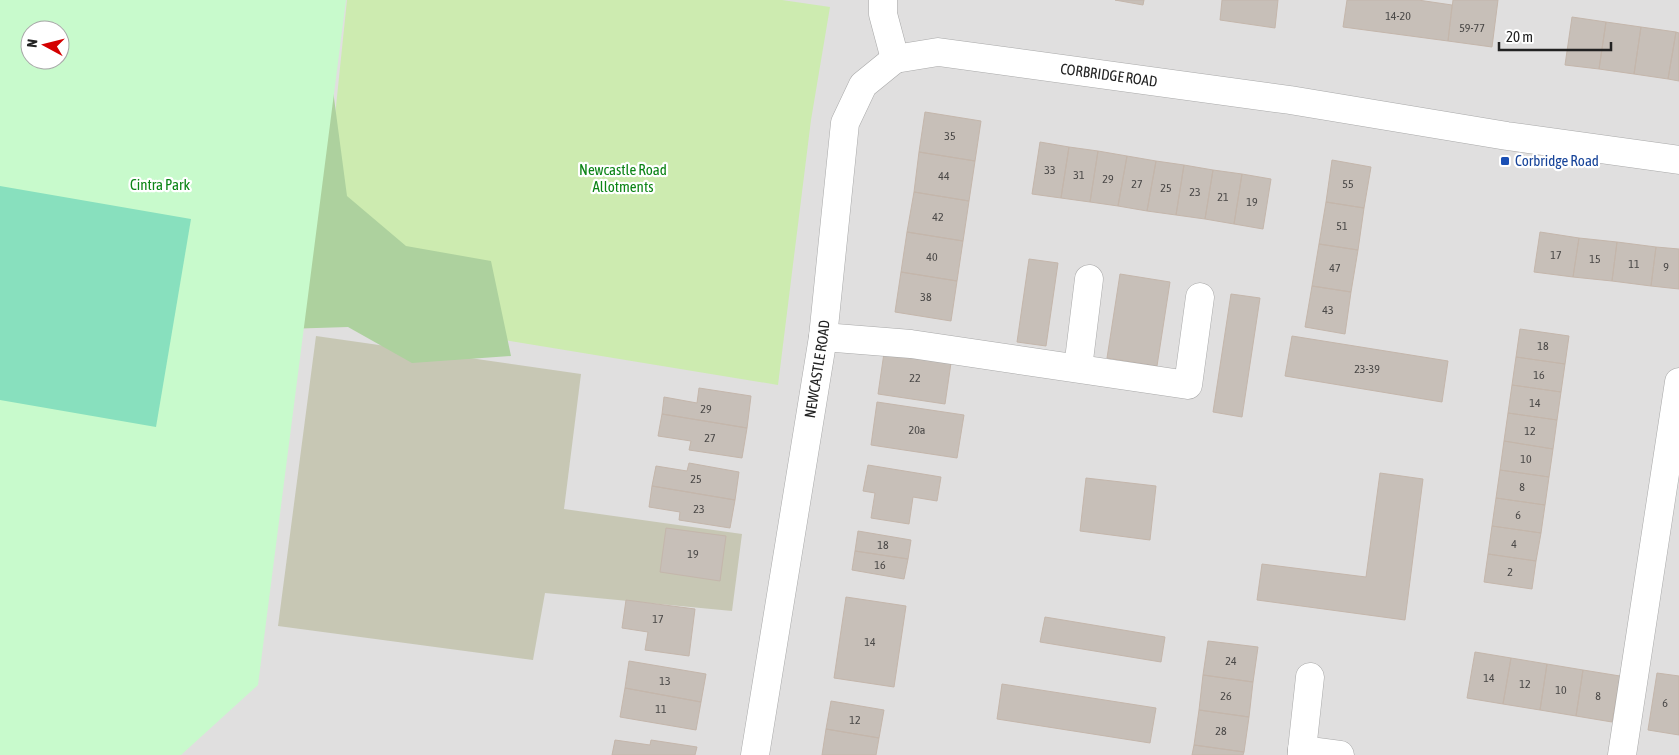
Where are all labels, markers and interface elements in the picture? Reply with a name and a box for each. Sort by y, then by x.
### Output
house number: 14-20 [1385,9,1411,23]
north arrow [20,20,70,70]
scale bar [1499,20,1612,52]
house number: 59-77 [1459,21,1485,35]
text: 20 m [1506,28,1533,45]
text: N [24,38,41,48]
street label: CORBRIDGE ROAD [1059,60,1159,90]
house number: 35 [944,129,956,143]
place label: Corbridge Road [1515,152,1599,169]
marker: Corbridge Road [1499,155,1511,167]
park label: Newcastle Road Allotments [579,161,667,195]
house number: 33 [1044,163,1056,177]
house number: 31 [1073,168,1085,182]
house number: 44 [938,169,950,183]
house number: 29 [1102,172,1114,186]
park label: Cintra Park [130,176,190,193]
house number: 27 [1131,177,1143,191]
house number: 55 [1342,177,1354,191]
house number: 25 [1160,181,1172,195]
house number: 23 [1189,185,1201,199]
house number: 21 [1217,190,1229,204]
house number: 19 [1246,195,1258,209]
house number: 42 [932,210,944,224]
house number: 51 [1336,219,1348,233]
house number: 17 [1550,248,1562,262]
house number: 40 [926,250,938,264]
house number: 15 [1589,252,1601,266]
house number: 11 [1628,257,1640,271]
house number: 9 [1663,260,1669,274]
house number: 47 [1329,261,1341,275]
house number: 38 [920,290,932,304]
house number: 43 [1322,303,1334,317]
street label: NEWCASTLE ROAD [801,319,833,419]
house number: 18 [1537,339,1549,353]
house number: 23-39 [1354,362,1380,376]
house number: 16 [1533,368,1545,382]
house number: 22 [909,371,921,385]
house number: 14 [1529,396,1541,410]
house number: 29 [700,402,712,416]
house number: 20a [909,423,925,437]
house number: 12 [1524,424,1536,438]
house number: 27 [704,431,716,445]
house number: 10 [1520,452,1532,466]
house number: 25 [690,472,702,486]
house number: 8 [1519,480,1525,494]
house number: 23 [693,502,705,516]
house number: 6 [1515,508,1521,522]
house number: 4 [1511,537,1517,551]
house number: 18 [877,538,889,552]
house number: 19 [687,547,699,561]
house number: 16 [874,558,886,572]
house number: 2 [1507,565,1513,579]
house number: 17 [652,612,664,626]
house number: 14 [864,635,876,649]
house number: 24 [1225,654,1237,668]
house number: 14 [1483,671,1495,685]
house number: 13 [659,674,671,688]
house number: 12 [1519,677,1531,691]
house number: 10 [1555,683,1567,697]
house number: 26 [1220,689,1232,703]
house number: 8 [1595,689,1601,703]
house number: 6 [1662,696,1668,710]
house number: 11 [655,702,667,716]
house number: 12 [849,713,861,727]
house number: 28 [1215,724,1227,738]

